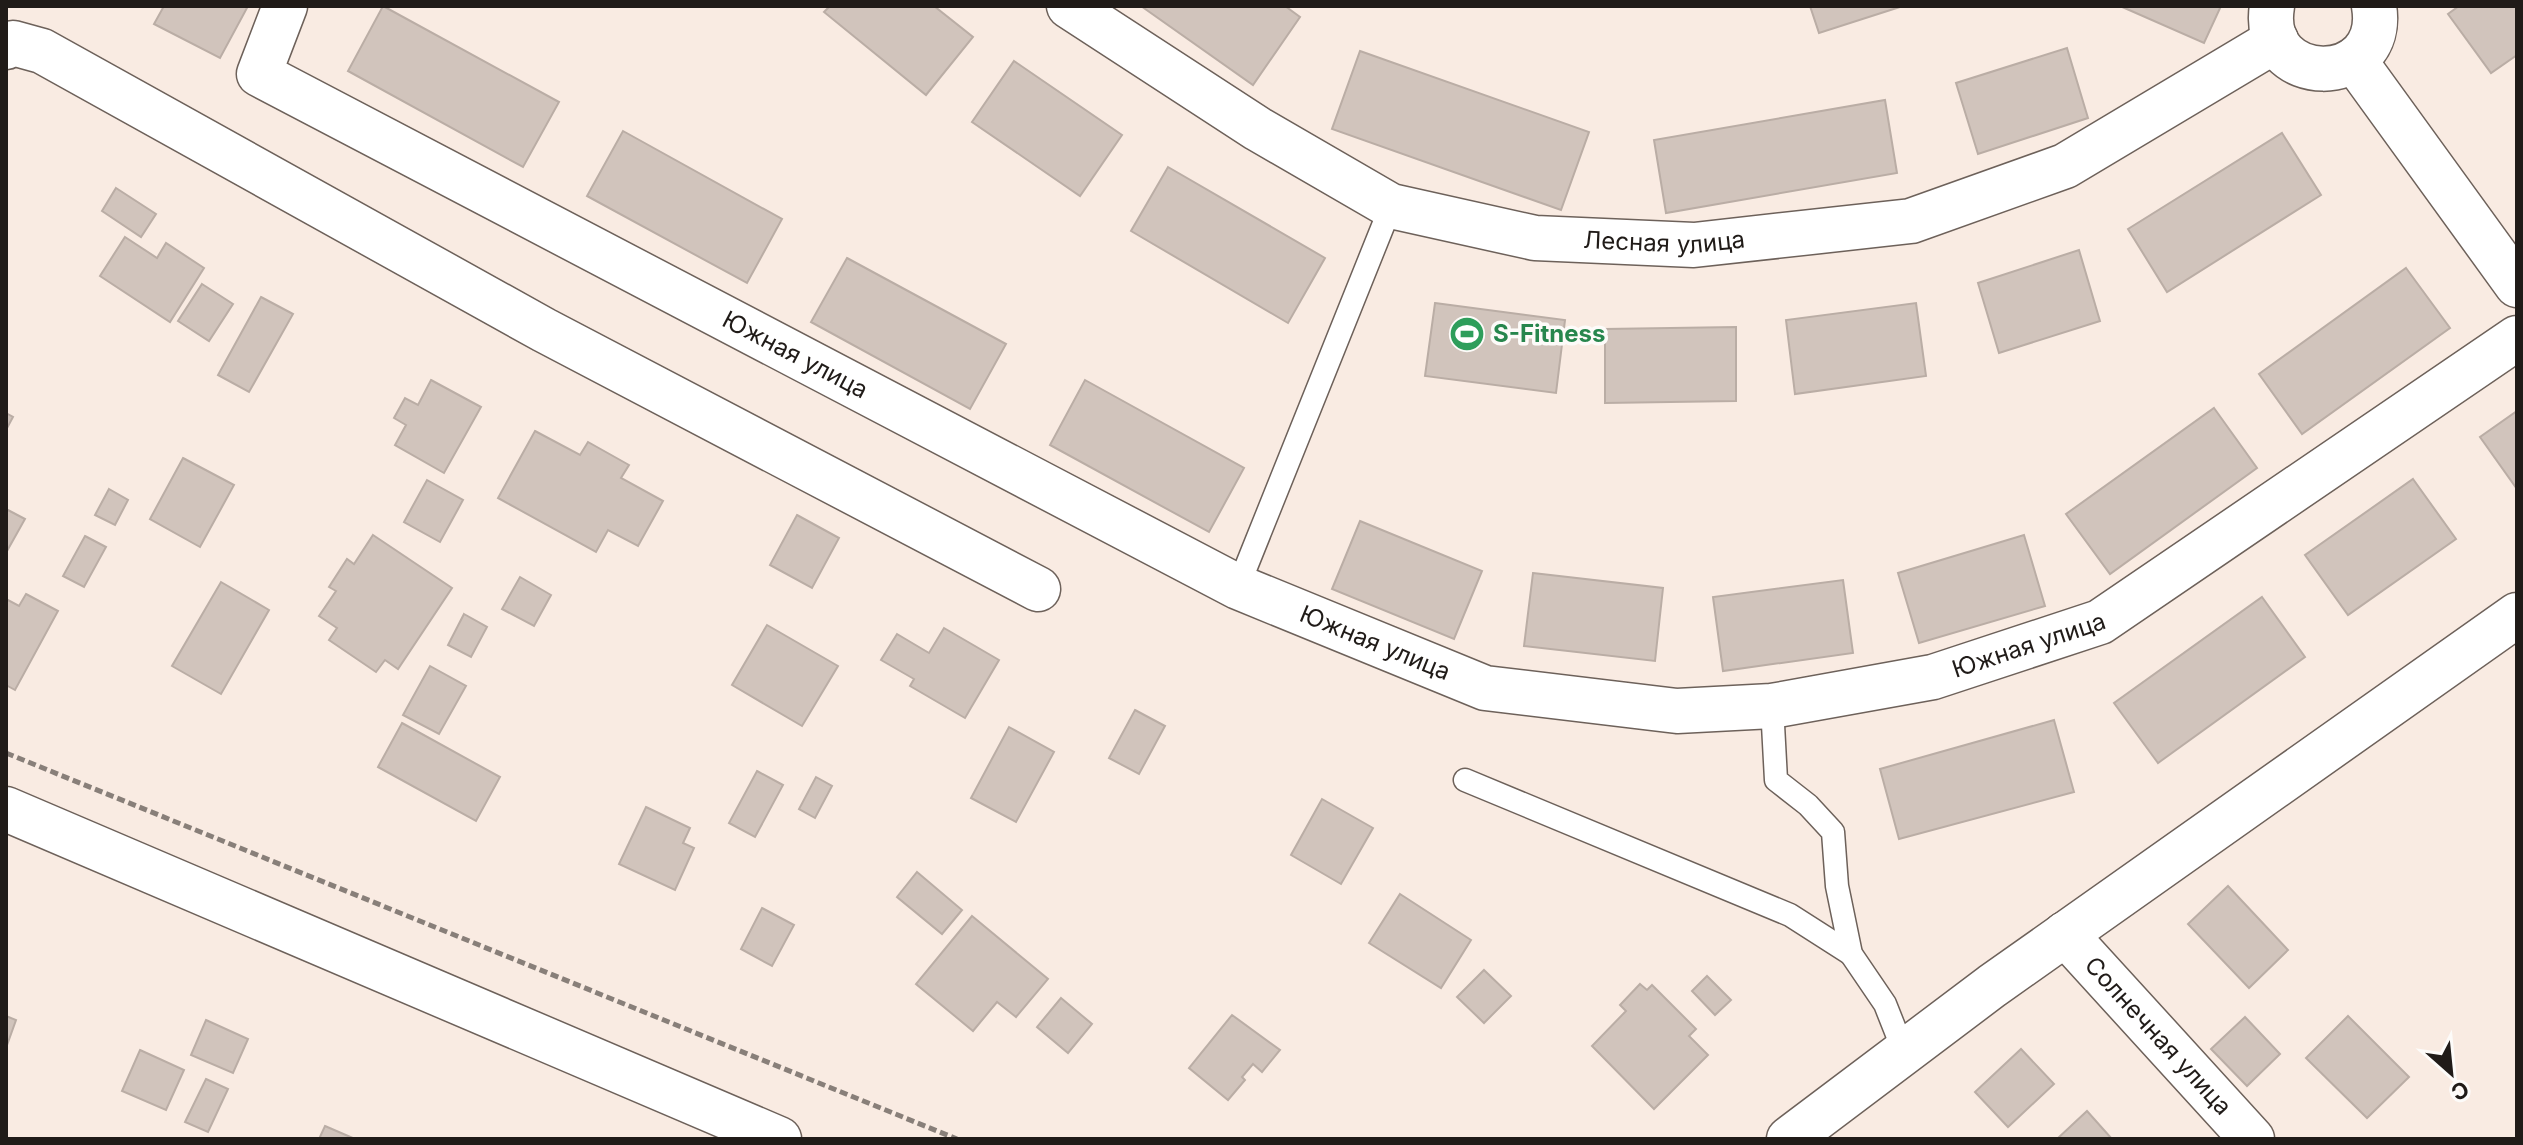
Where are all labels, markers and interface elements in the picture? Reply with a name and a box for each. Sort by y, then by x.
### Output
street label: Лесная улица [1583,224,1746,259]
street label: Южная улица [718,305,873,404]
sports icon: S-Fitness [1448,315,1486,353]
place label: S-Fitness [1493,319,1605,348]
street label: Южная улица [1296,599,1455,686]
street label: Южная улица [1948,606,2109,684]
street label: Солнечная улица [2079,950,2238,1121]
north arrow [2411,1033,2491,1113]
text: С [2447,1076,2473,1106]

